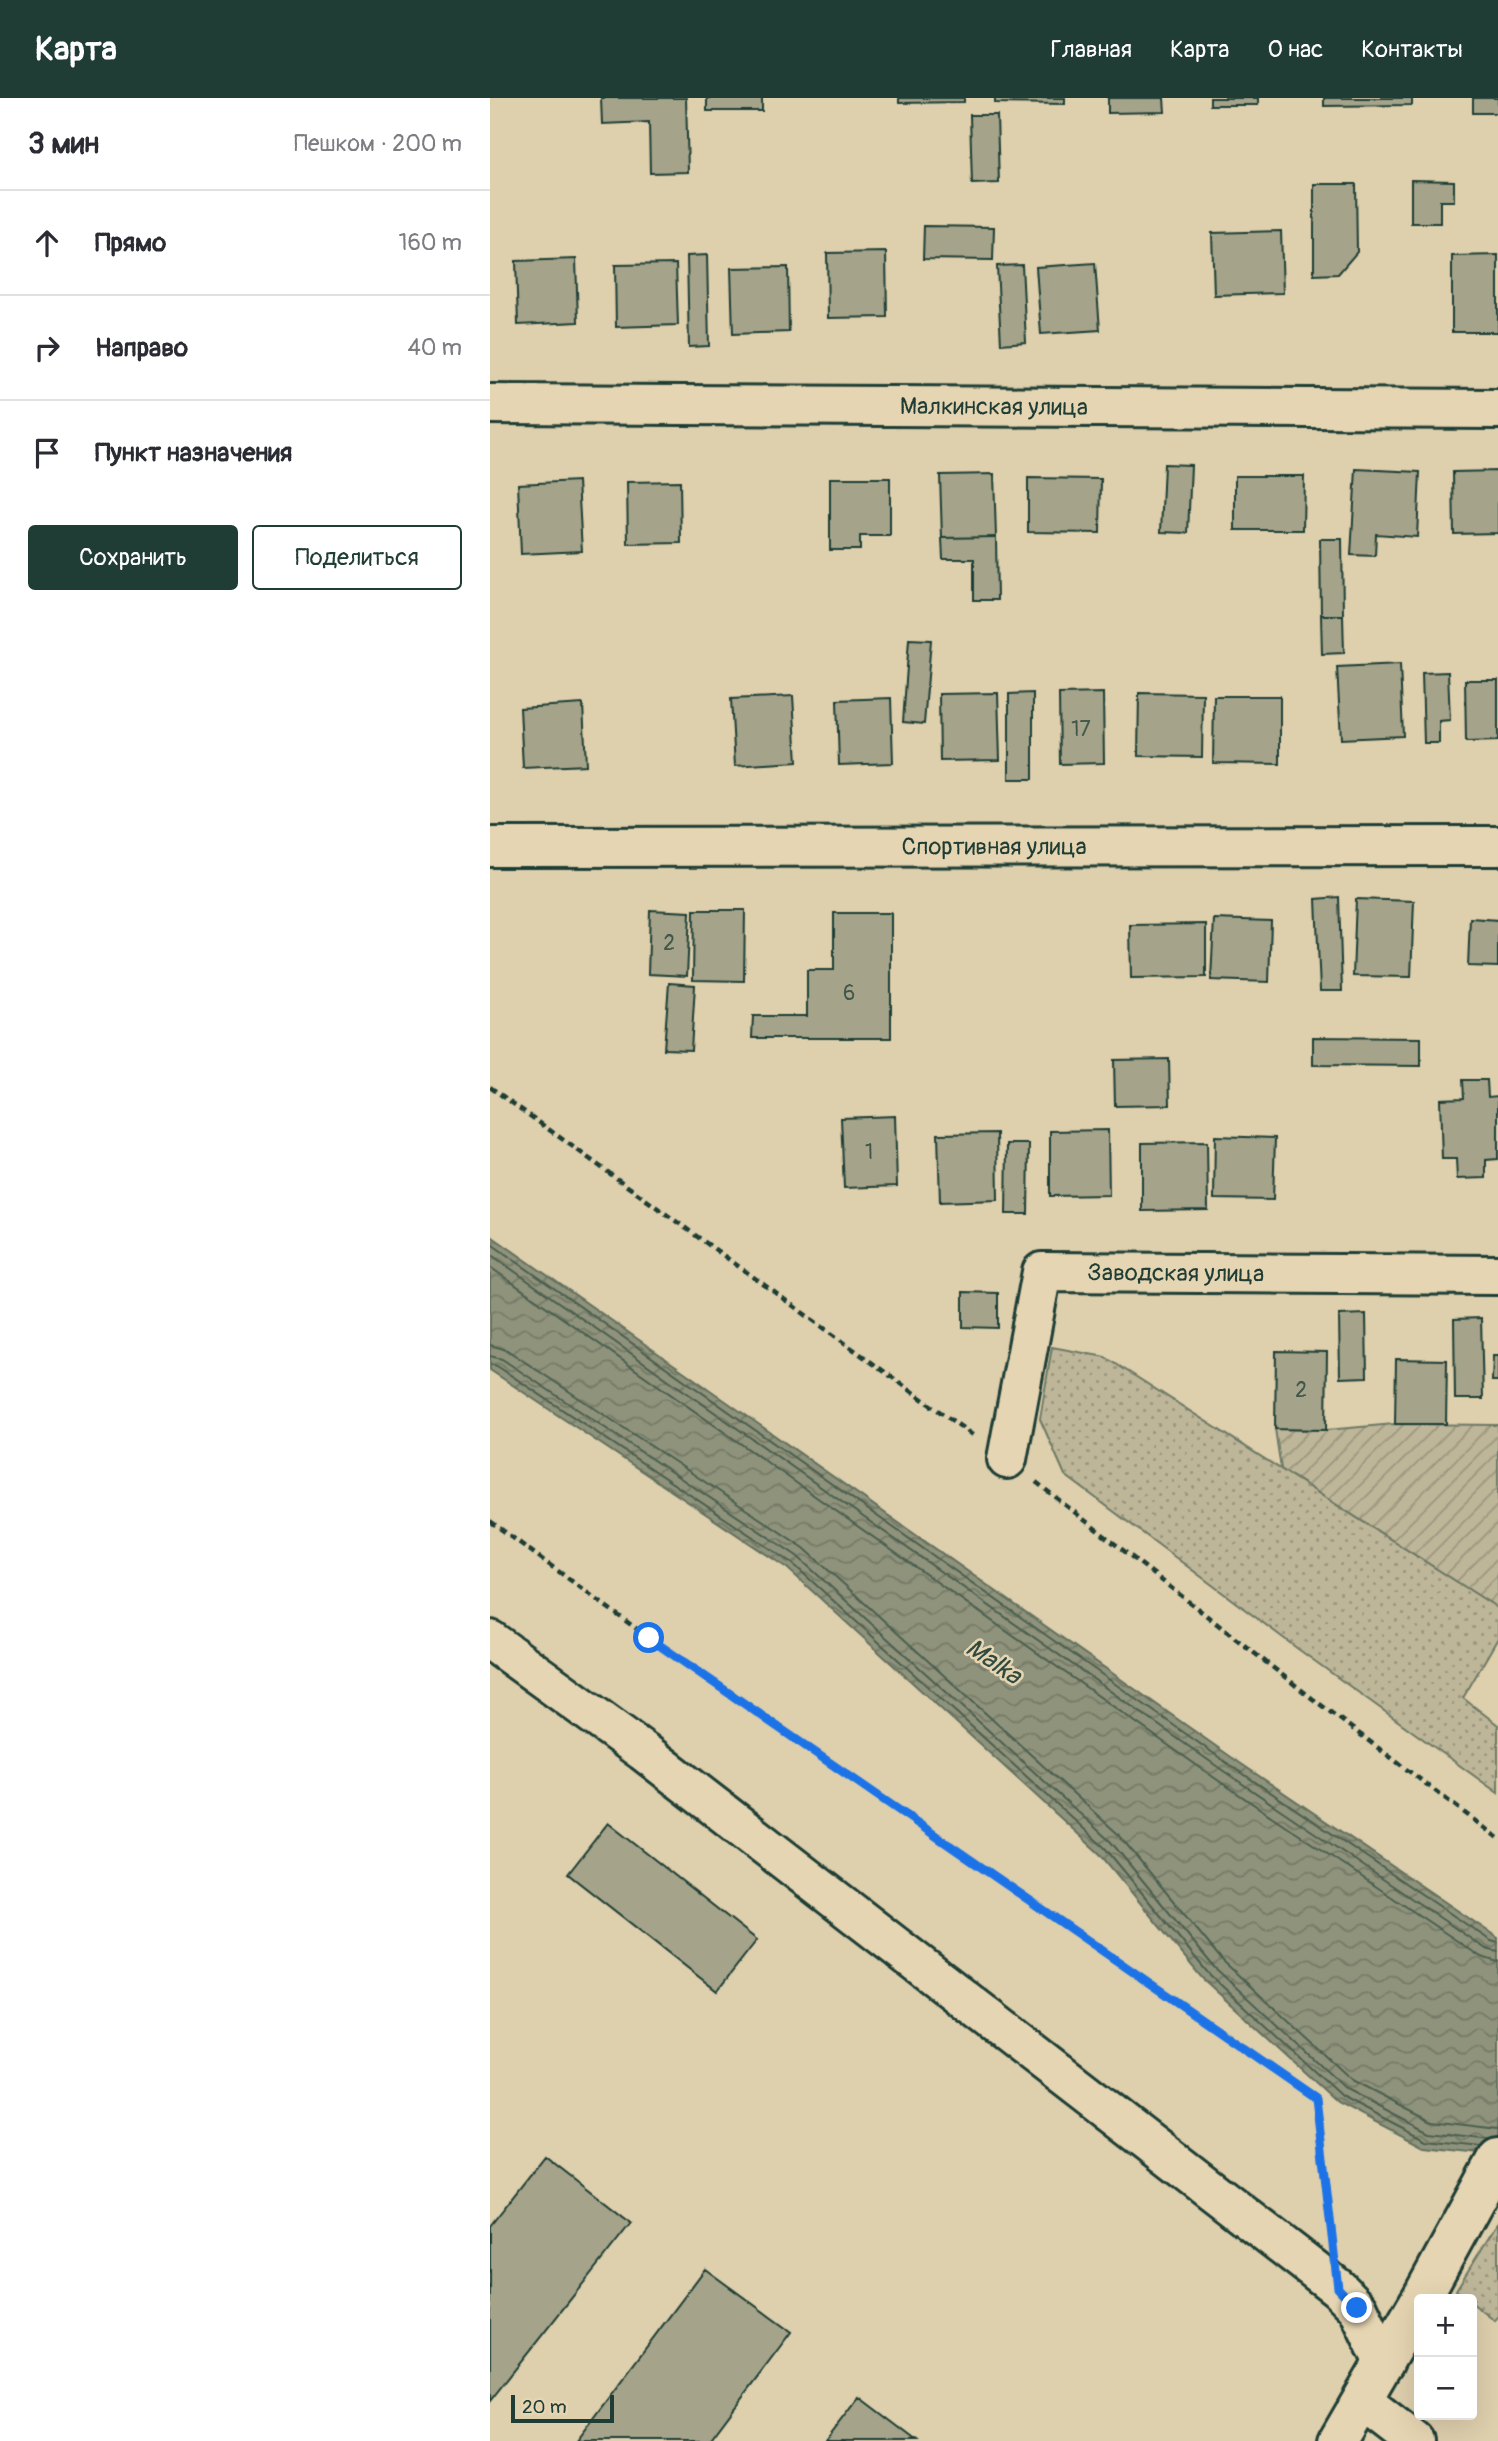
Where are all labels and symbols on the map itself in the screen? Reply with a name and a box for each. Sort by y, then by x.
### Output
street label: Малкинская улица [900,392,1088,422]
house number: 17 [1071,716,1091,743]
street label: Спортивная улица [901,832,1087,862]
house number: 2 [663,930,675,957]
house number: 6 [843,980,855,1007]
house number: 1 [865,1139,873,1166]
street label: Заводская улица [1087,1258,1264,1288]
house number: 2 [1295,1377,1307,1404]
route start [633,1622,664,1653]
water label: Malka [960,1632,1029,1693]
route end [1341,2292,1372,2323]
scale bar [511,2392,614,2424]

